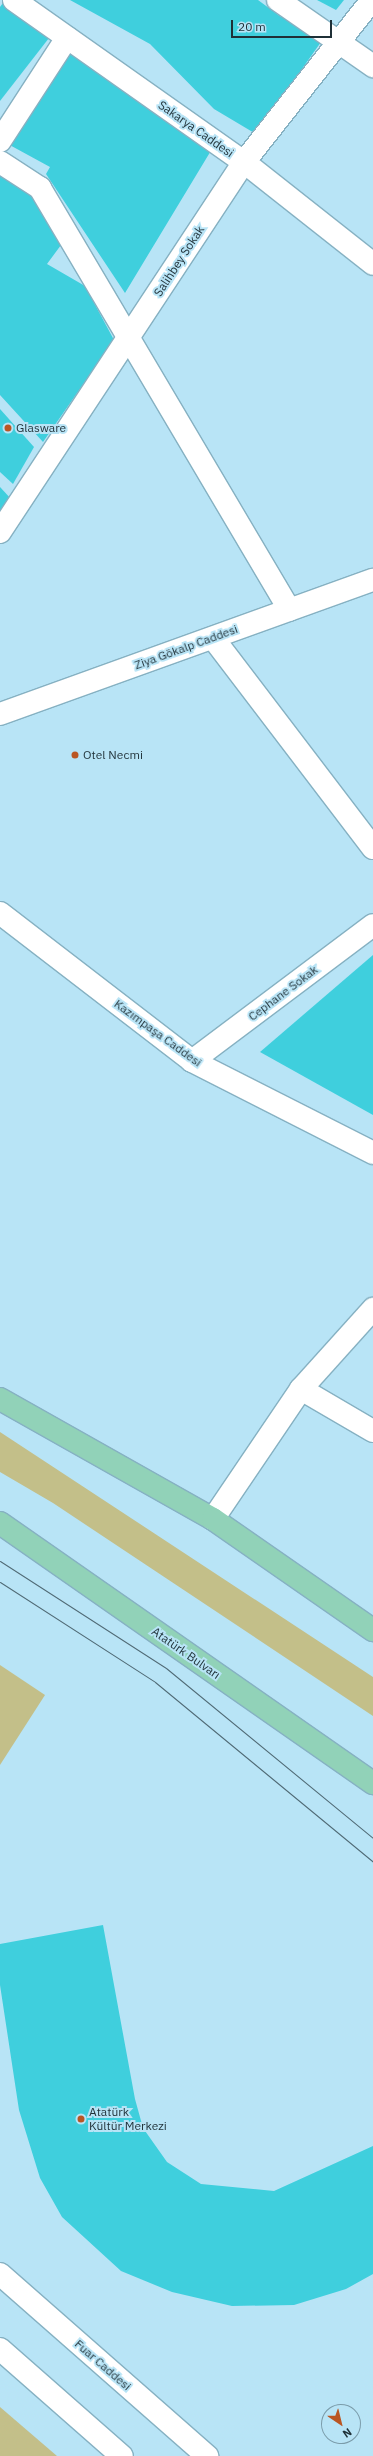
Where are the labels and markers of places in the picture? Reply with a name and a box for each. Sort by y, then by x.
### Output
place label: Glasware [16,421,66,435]
marker: Glasware [3,423,13,433]
place label: Otel Necmi [83,748,143,762]
marker: Otel Necmi [70,750,80,760]
place label: Atatürk Kültür Merkezi [89,2105,167,2133]
marker: Atatürk Kültür Merkezi [76,2114,86,2124]

